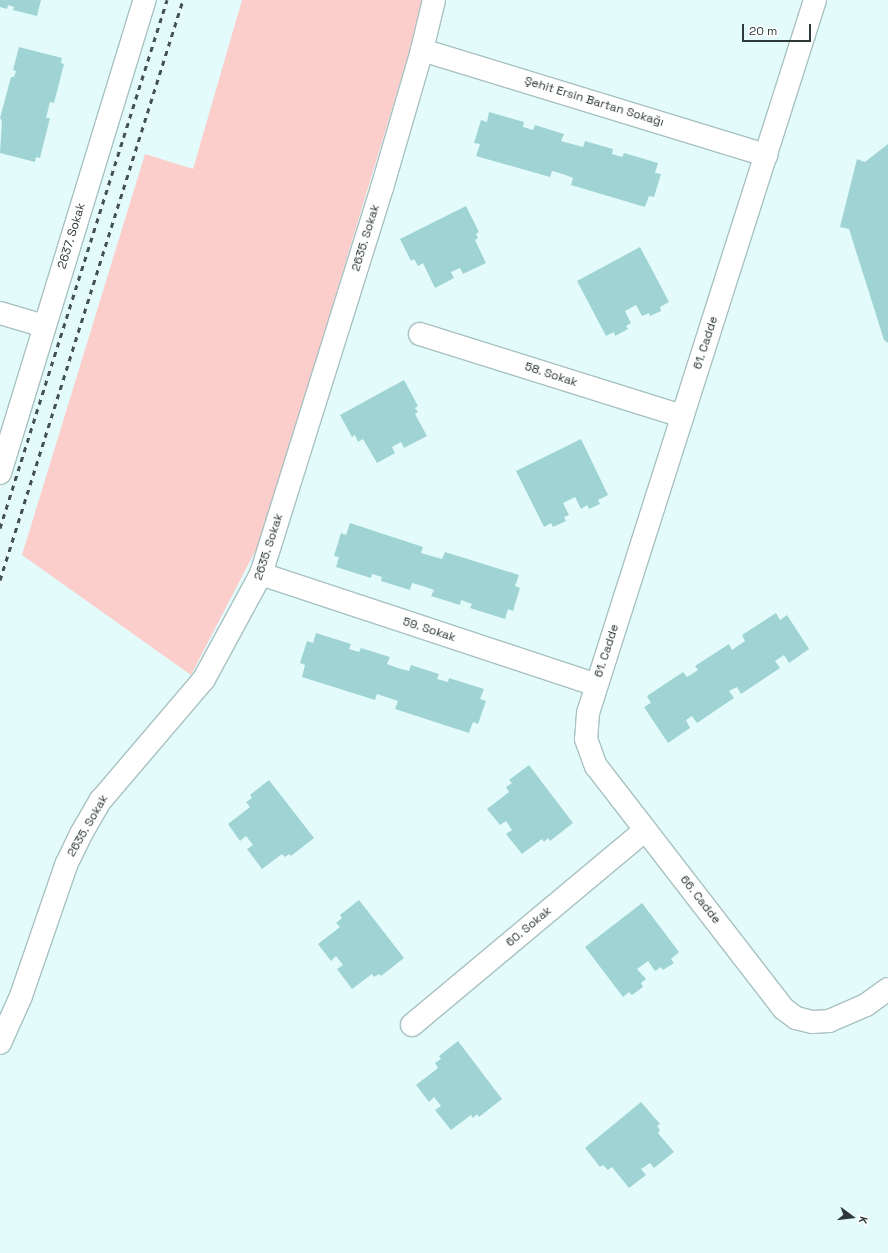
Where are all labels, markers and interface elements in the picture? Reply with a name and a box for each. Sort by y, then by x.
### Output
scale bar [744,16,813,42]
text: 20 m [749,23,777,39]
street label: Şehit Ersin Bartan Sokağı [523,74,665,130]
street label: 2637. Sokak [55,201,89,271]
street label: 2635. Sokak [349,203,383,273]
street label: 61. Cadde [691,314,721,372]
street label: 58. Sokak [523,360,579,390]
street label: 2635. Sokak [251,512,287,582]
street label: 59. Sokak [401,615,457,645]
street label: 61. Cadde [592,622,622,680]
street label: 2635. Sokak [64,792,112,860]
street label: 66. Cadde [677,873,723,927]
street label: 60. Sokak [503,904,555,950]
north arrow [832,1197,872,1237]
text: K [856,1215,871,1225]

